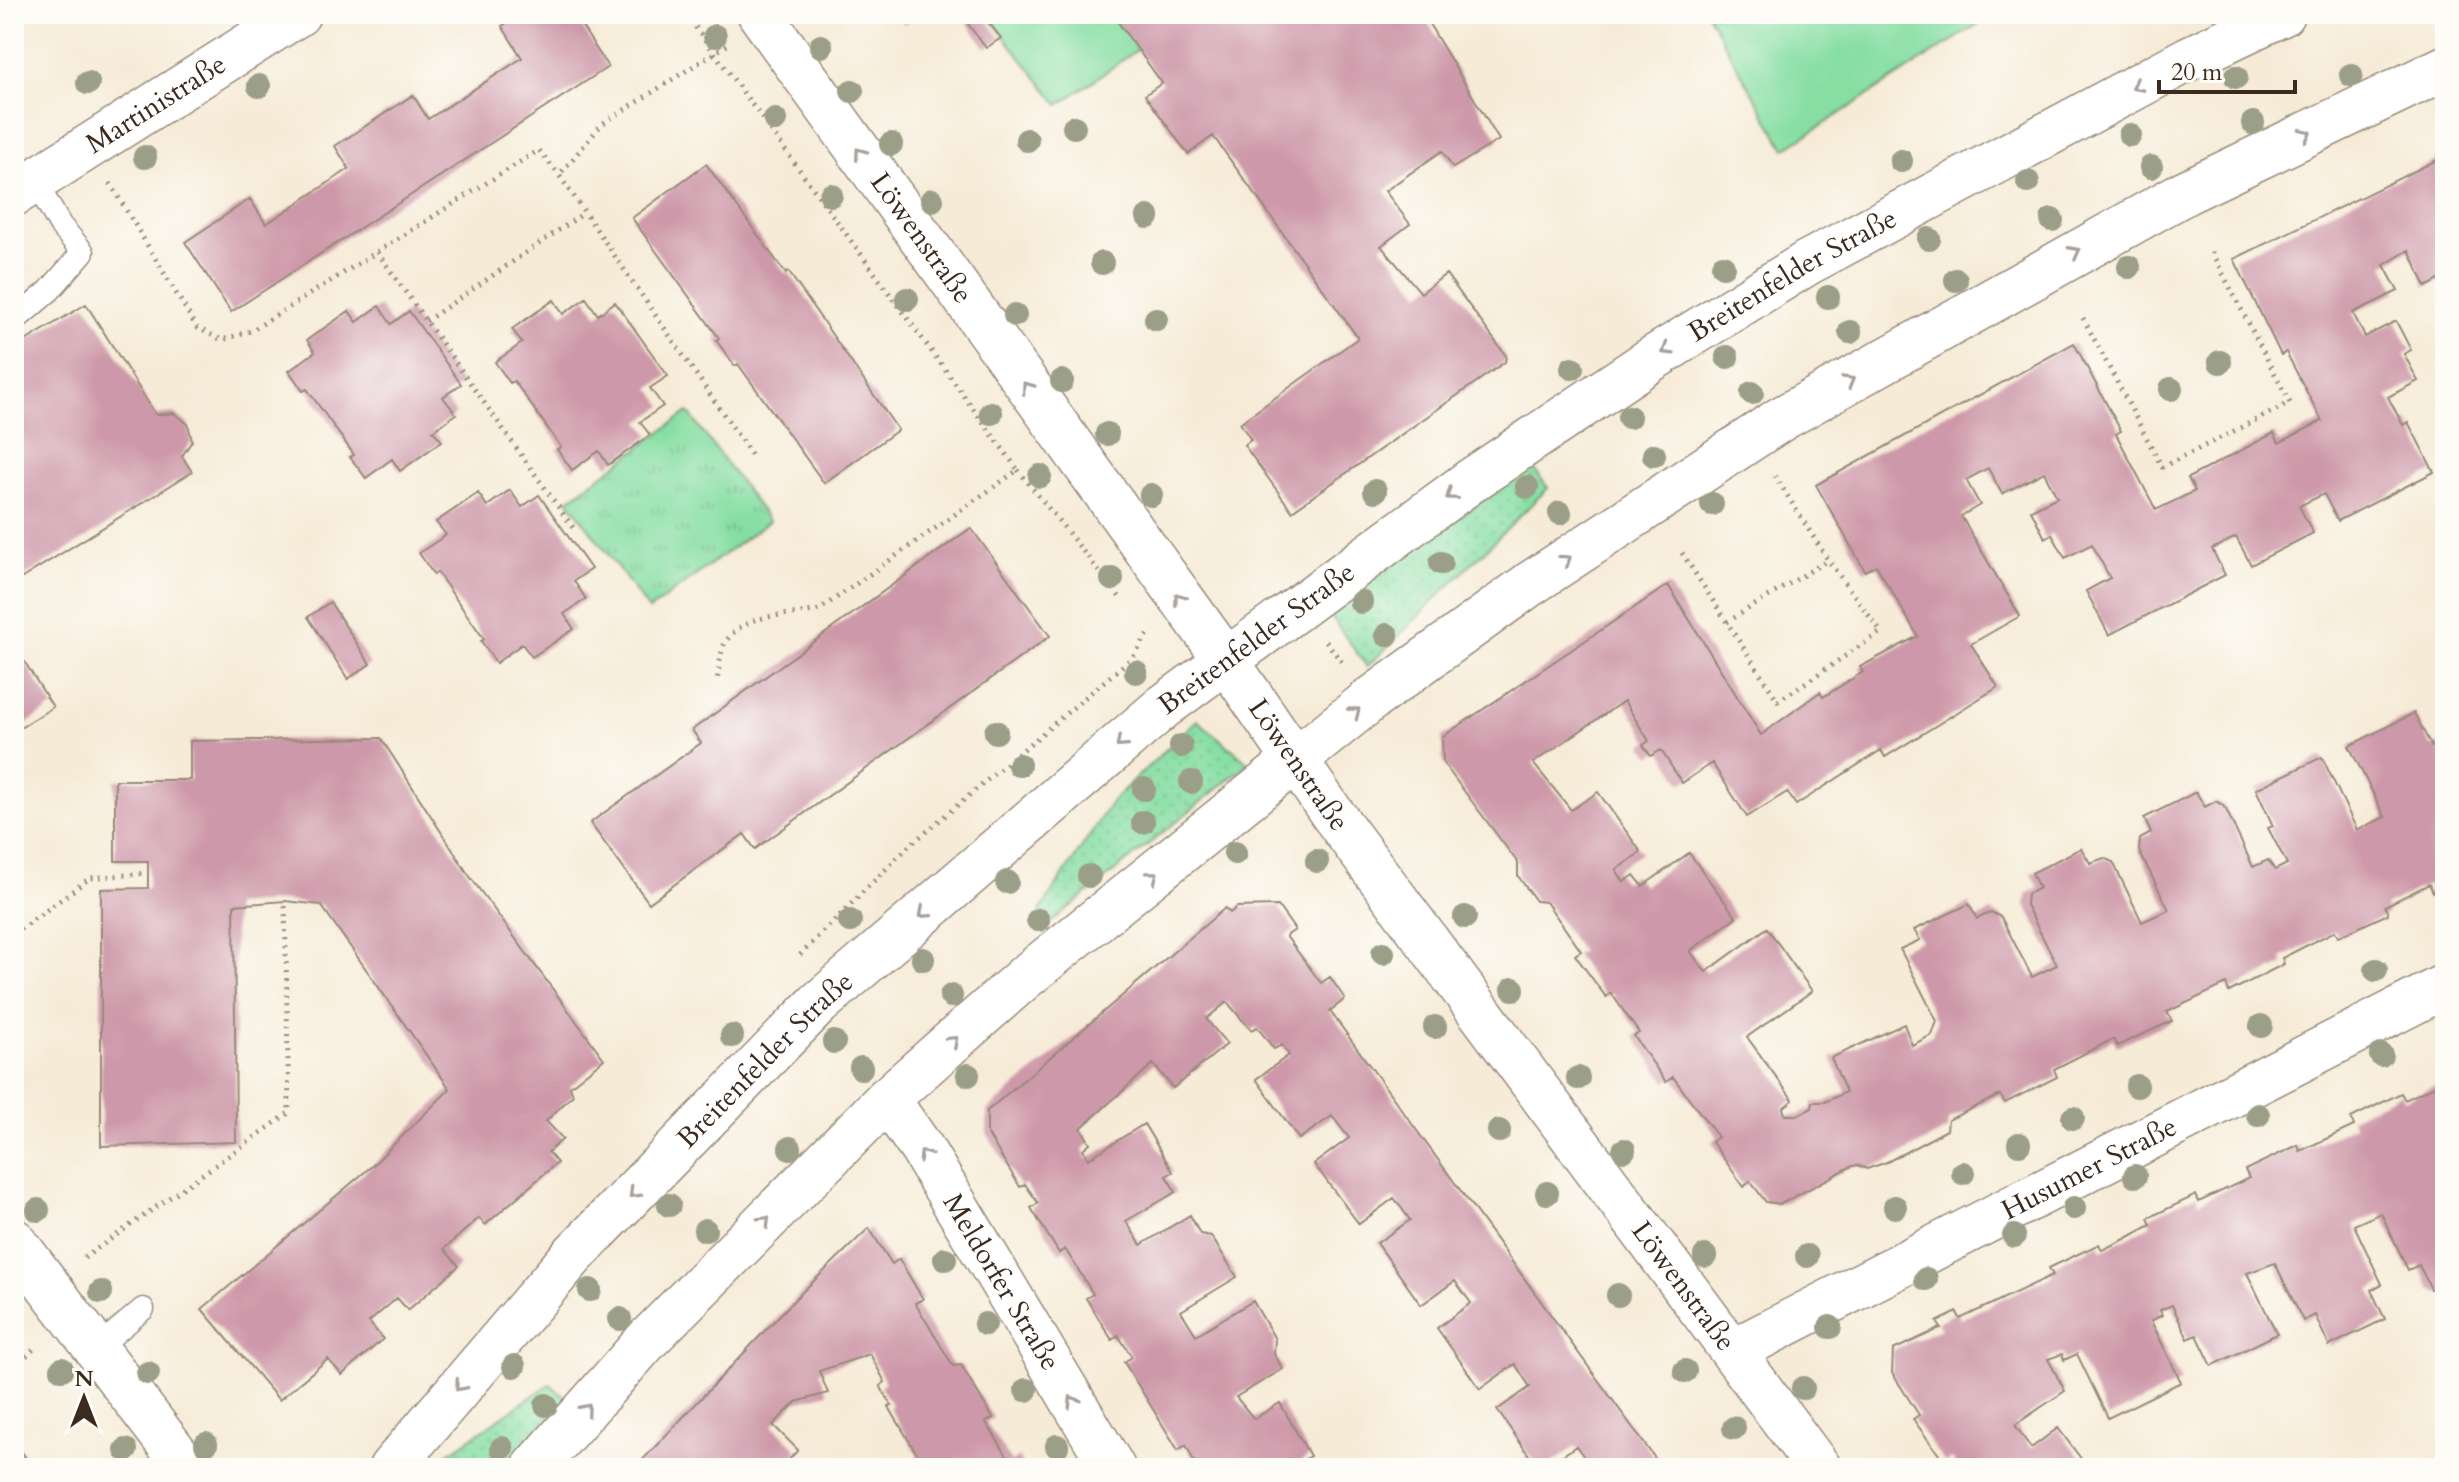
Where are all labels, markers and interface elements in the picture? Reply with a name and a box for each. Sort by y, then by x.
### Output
scale bar [2159,44,2295,94]
street label: Martinistraße [78,45,233,163]
text: 20 m [2171,56,2223,89]
one-way arrow [2131,76,2146,91]
one-way arrow [2298,128,2313,144]
one-way arrow [855,147,870,161]
street label: Löwenstraße [861,165,982,311]
street label: Breitenfelder Straße [1681,199,1903,351]
one-way arrow [2066,246,2081,261]
one-way arrow [1661,340,1675,355]
one-way arrow [1840,375,1855,391]
one-way arrow [1023,381,1037,396]
one-way arrow [1445,486,1460,500]
street label: Breitenfelder Straße [1150,553,1363,723]
one-way arrow [1557,554,1571,569]
one-way arrow [1174,592,1189,607]
street label: Löwenstraße [1239,691,1358,839]
one-way arrow [1346,707,1360,722]
one-way arrow [1115,733,1130,748]
one-way arrow [1144,871,1158,886]
one-way arrow [918,903,933,918]
street label: Breitenfelder Straße [668,963,861,1157]
one-way arrow [943,1037,958,1051]
street label: Husumer Straße [1995,1108,2183,1229]
one-way arrow [919,1149,934,1163]
one-way arrow [629,1184,643,1198]
street label: Meldorfer Straße [934,1186,1069,1378]
street label: Löwenstraße [1623,1213,1745,1359]
one-way arrow [756,1216,770,1230]
north arrow [44,1358,124,1438]
text: N [74,1364,94,1394]
one-way arrow [455,1377,469,1392]
one-way arrow [1067,1395,1083,1410]
one-way arrow [576,1404,591,1419]

